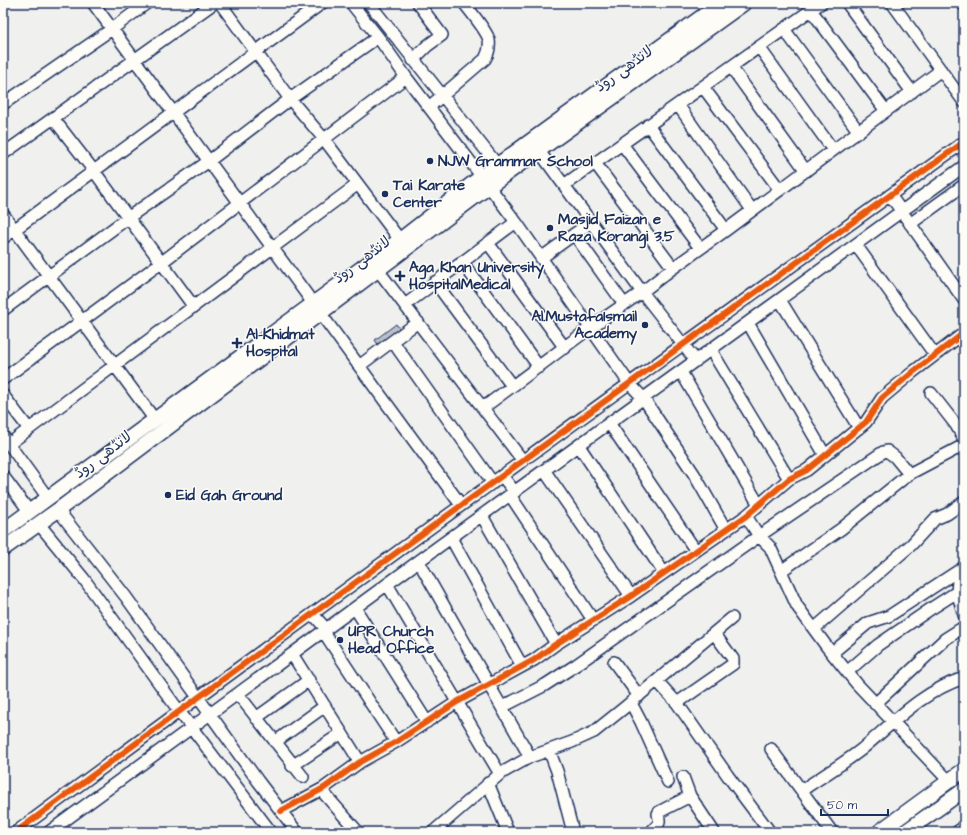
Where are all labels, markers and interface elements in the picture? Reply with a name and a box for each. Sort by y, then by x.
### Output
street label: لانڈھی روڈ [591,41,657,97]
place label: NJW Grammar School [438,151,593,172]
marker: NJW Grammar School [425,156,435,166]
place label: Tai Karate Center [392,175,465,213]
marker: Tai Karate Center [380,189,390,199]
place label: Masjid Faizan e Raza Korangi 3.5 [558,209,675,249]
marker: Masjid Faizan e Raza Korangi 3.5 [545,223,555,233]
street label: لانڈھی روڈ [329,231,395,289]
place label: Aga Khan University HospitalMedical [409,257,545,295]
marker: Aga Khan University HospitalMedical [394,270,406,282]
place label: Al.MustafaIsmail Academy [531,306,638,345]
marker: Al.MustafaIsmail Academy [640,320,650,330]
place label: Al-Khidmat Hospital [246,324,315,362]
marker: Al-Khidmat Hospital [231,337,243,349]
street label: لانڈھی روڈ [70,426,136,484]
place label: Eid Gah Ground [176,485,283,506]
marker: Eid Gah Ground [163,490,173,500]
place label: UPR Church Head Office [348,621,434,659]
marker: UPR Church Head Office [335,635,345,645]
scale bar [821,791,888,817]
text: 50 m [827,797,858,814]

